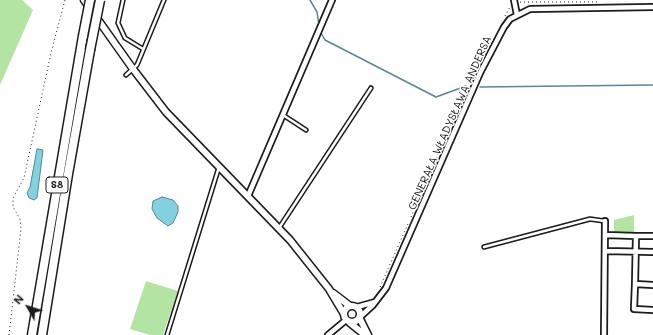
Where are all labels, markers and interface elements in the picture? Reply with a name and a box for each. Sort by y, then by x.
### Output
street label: GENERAŁA WŁADYSŁAWA ANDERSA [406,34,494,212]
road number: S8 [46,177,68,193]
north arrow [8,287,48,327]
text: N [10,291,27,307]

